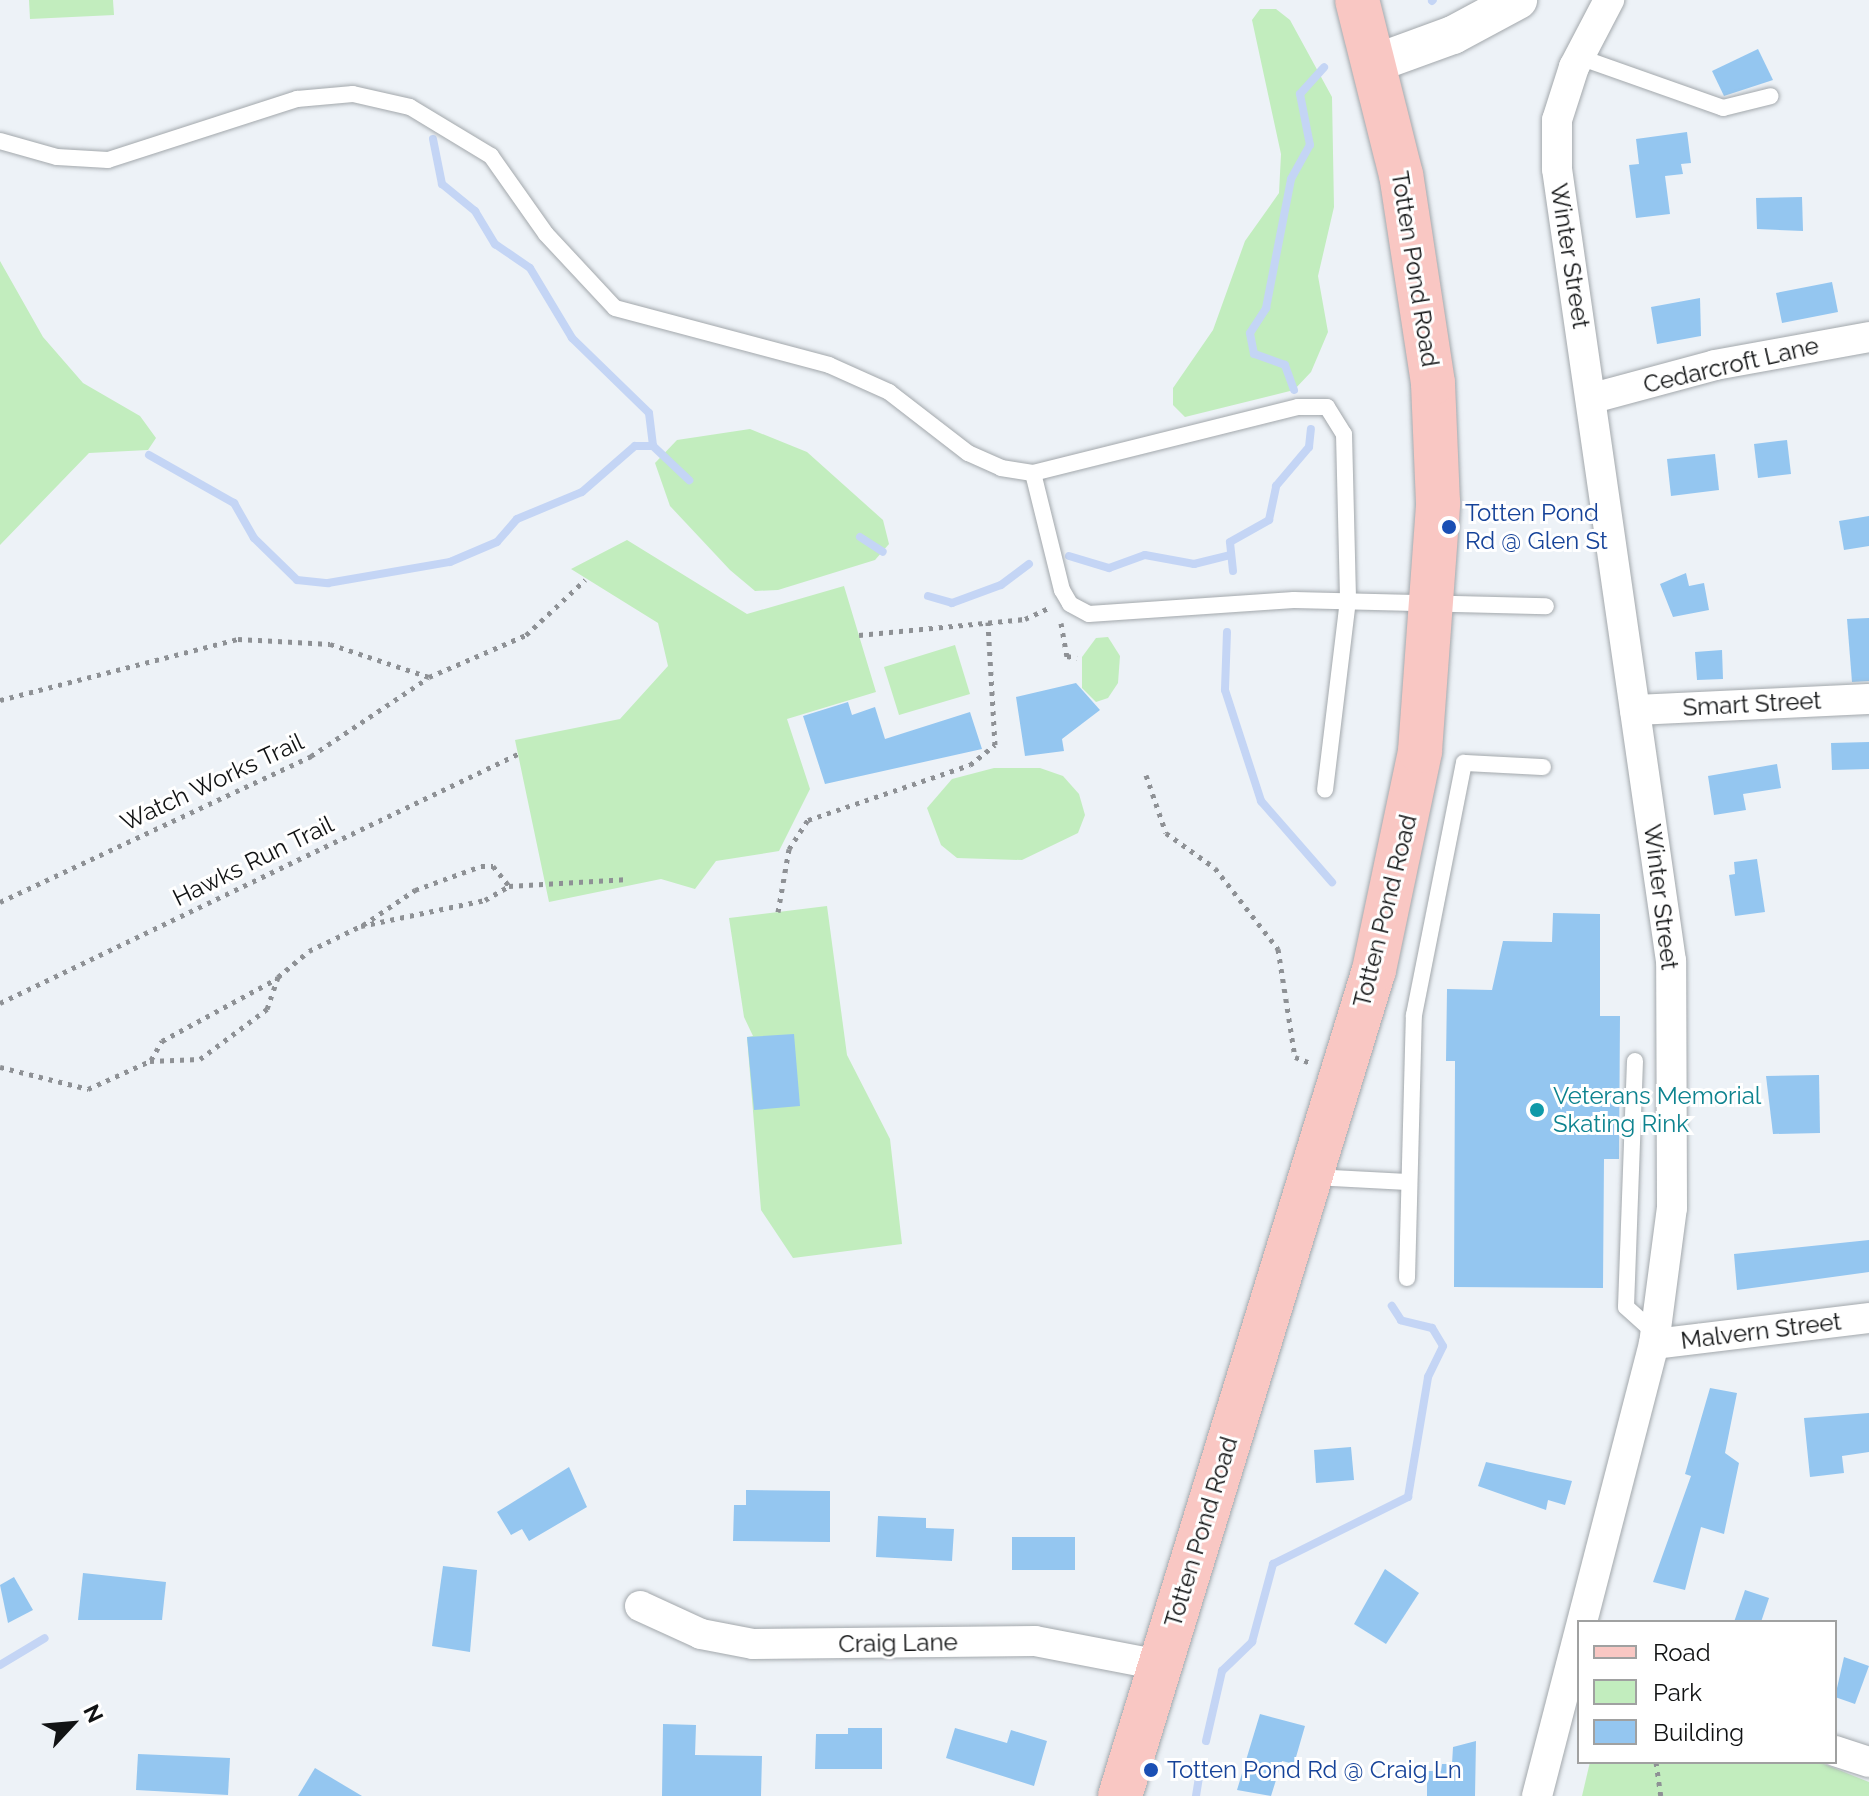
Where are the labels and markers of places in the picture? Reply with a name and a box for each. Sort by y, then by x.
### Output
place label: Totten Pond Rd @ Glen St [1465,499,1608,555]
marker: Totten Pond Rd @ Glen St [1440,518,1458,536]
place label: Veterans Memorial Skating Rink [1553,1082,1761,1138]
marker: Veterans Memorial Skating Rink [1528,1101,1546,1119]
place label: Totten Pond Rd @ Craig Ln [1167,1756,1462,1784]
marker: Totten Pond Rd @ Craig Ln [1142,1761,1160,1779]

